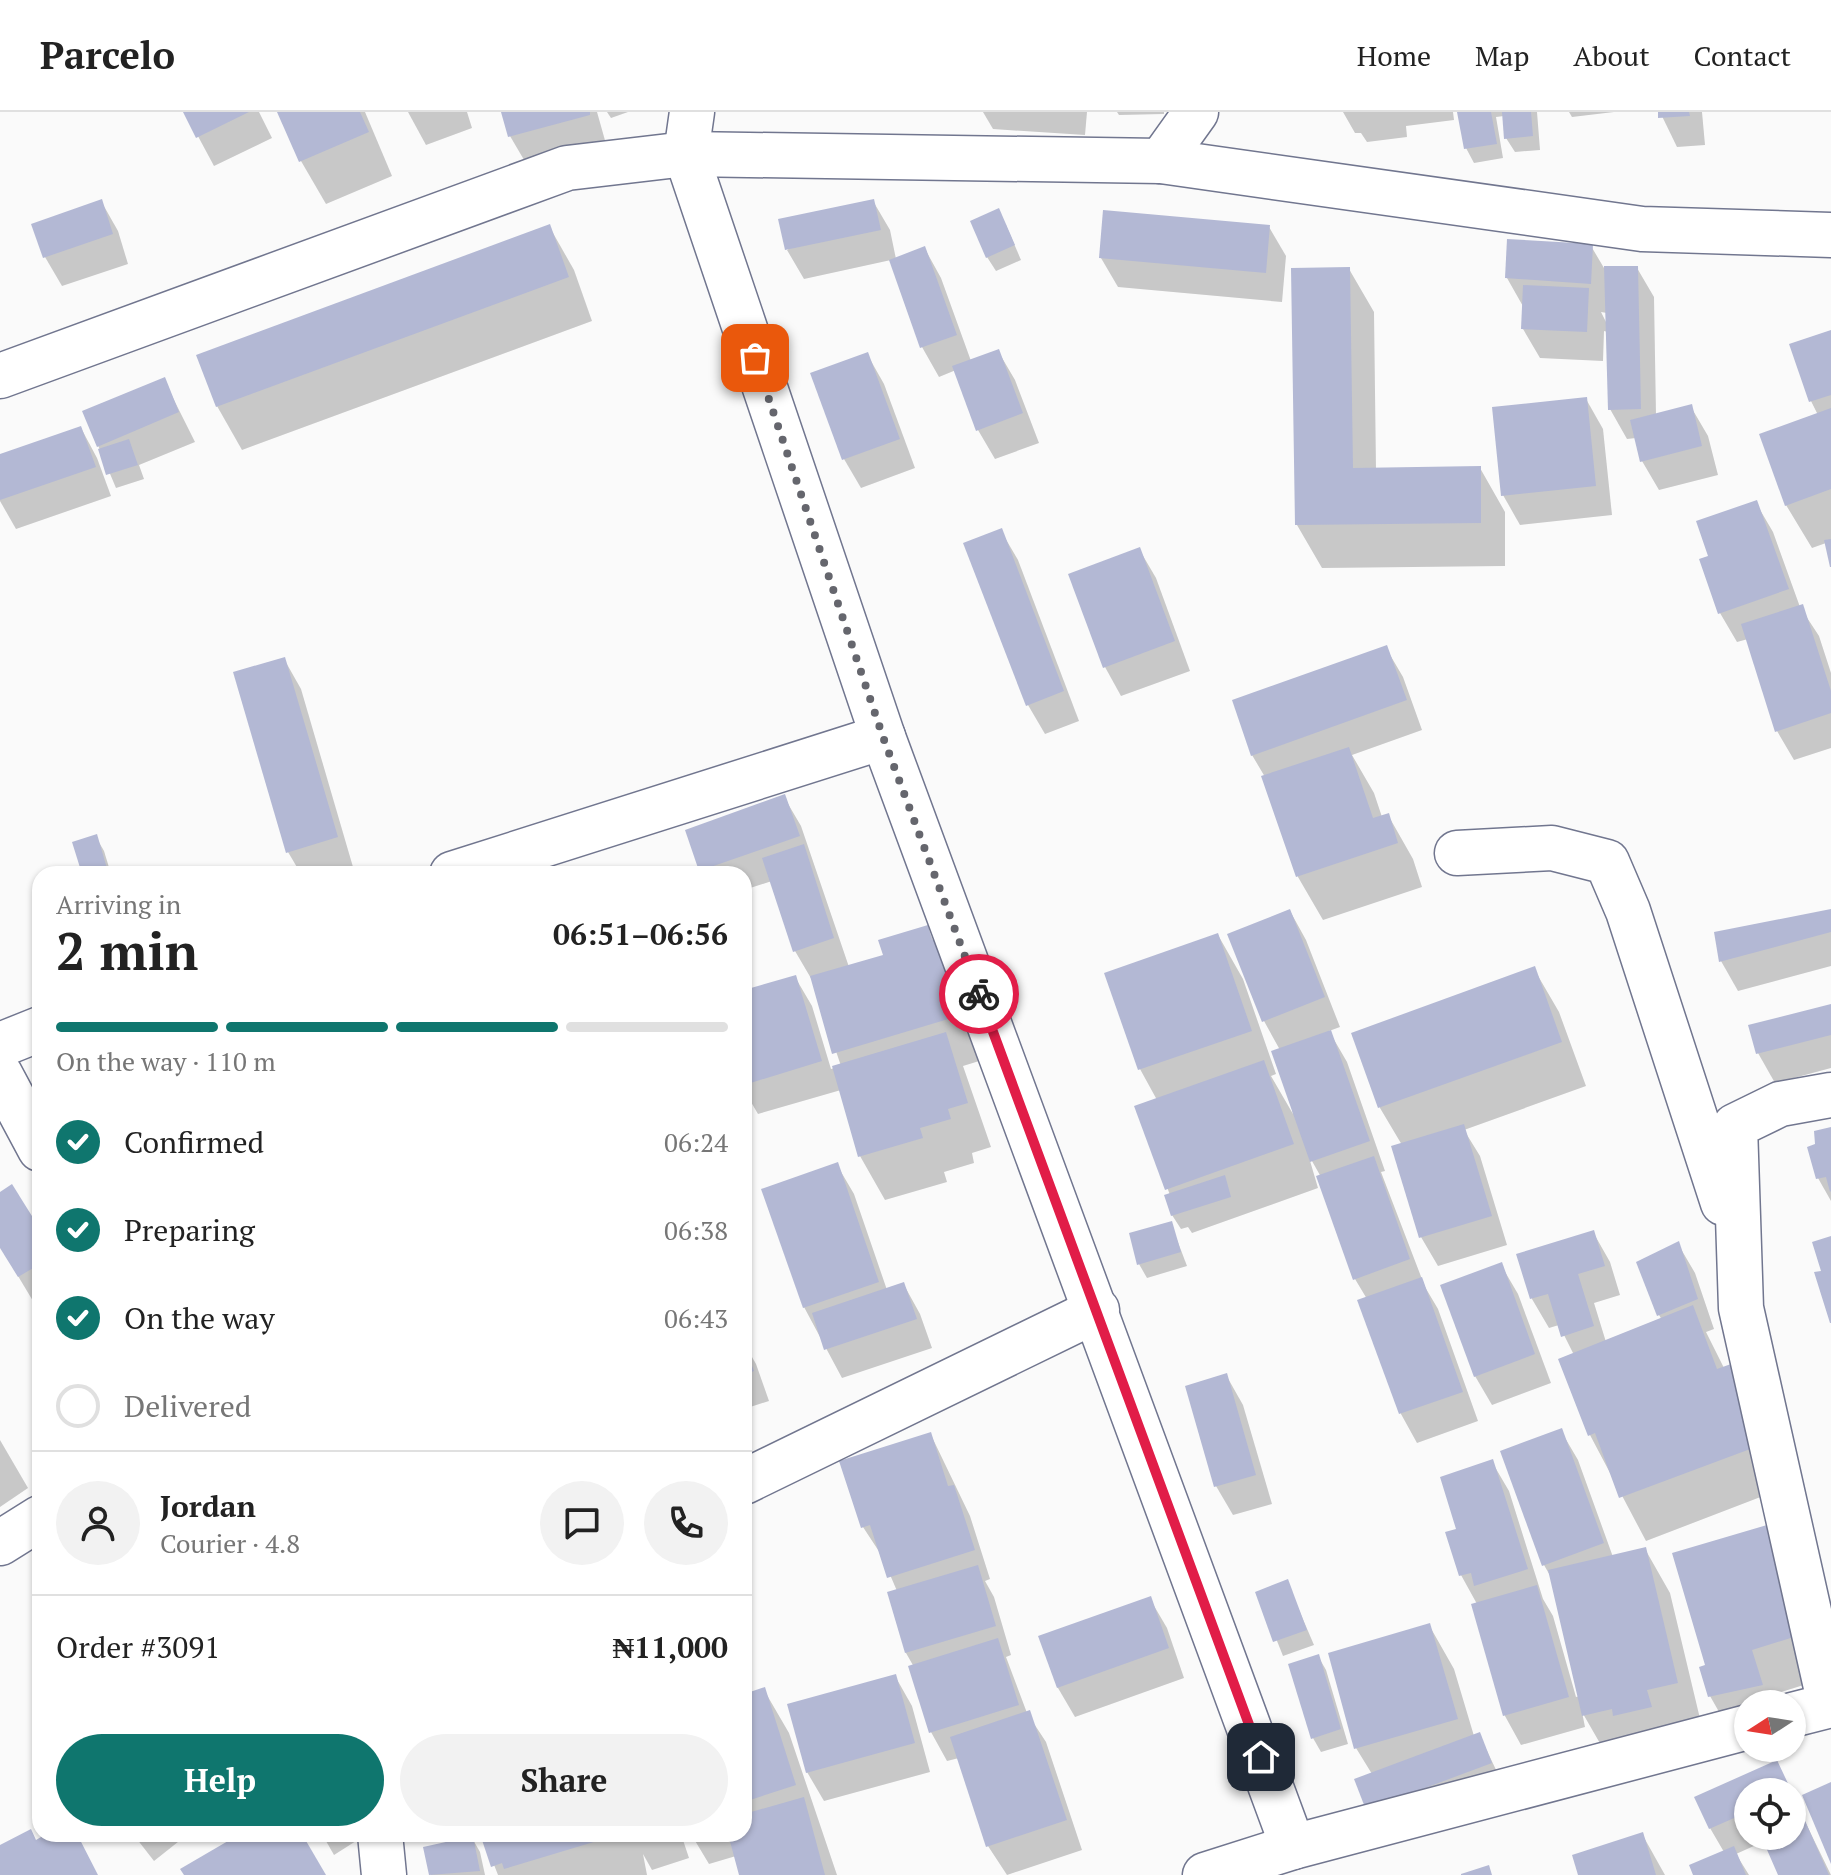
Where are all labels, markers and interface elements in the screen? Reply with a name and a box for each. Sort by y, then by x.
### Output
text: Parcelo [40,30,175,80]
text: Home [1357,37,1431,74]
text: Map [1475,37,1529,74]
text: About [1573,37,1650,74]
text: Contact [1694,37,1791,74]
pin [721,324,789,392]
icon: bag [733,336,777,380]
text: Arriving in [56,887,181,921]
text: 06:51–06:56 [553,914,728,954]
text: 2 min [56,916,198,985]
courier [939,954,1019,1034]
icon: bike [957,972,1001,1016]
text: On the way · 110 m [56,1044,276,1078]
icon: check [56,1120,100,1164]
text: Confirmed [124,1122,264,1162]
text: 06:24 [664,1125,728,1159]
icon: check [56,1208,100,1252]
text: Preparing [124,1210,255,1250]
text: 06:38 [664,1213,728,1247]
icon: check [56,1296,100,1340]
text: On the way [124,1298,275,1338]
text: 06:43 [664,1301,728,1335]
text: Delivered [124,1386,251,1426]
button: person [56,1481,140,1565]
button: chat [540,1481,624,1565]
button: phone [644,1481,728,1565]
text: Jordan [160,1486,256,1526]
text: Courier · 4.8 [160,1526,300,1560]
text: Order #3091 [56,1627,220,1667]
text: ₦11,000 [612,1627,728,1667]
north arrow [1734,1690,1806,1762]
map controls [1734,1690,1806,1850]
pin [1227,1723,1295,1791]
button: Help [56,1734,384,1826]
button: Share [400,1734,728,1826]
icon: home [1239,1735,1283,1779]
button: locate [1734,1778,1806,1850]

